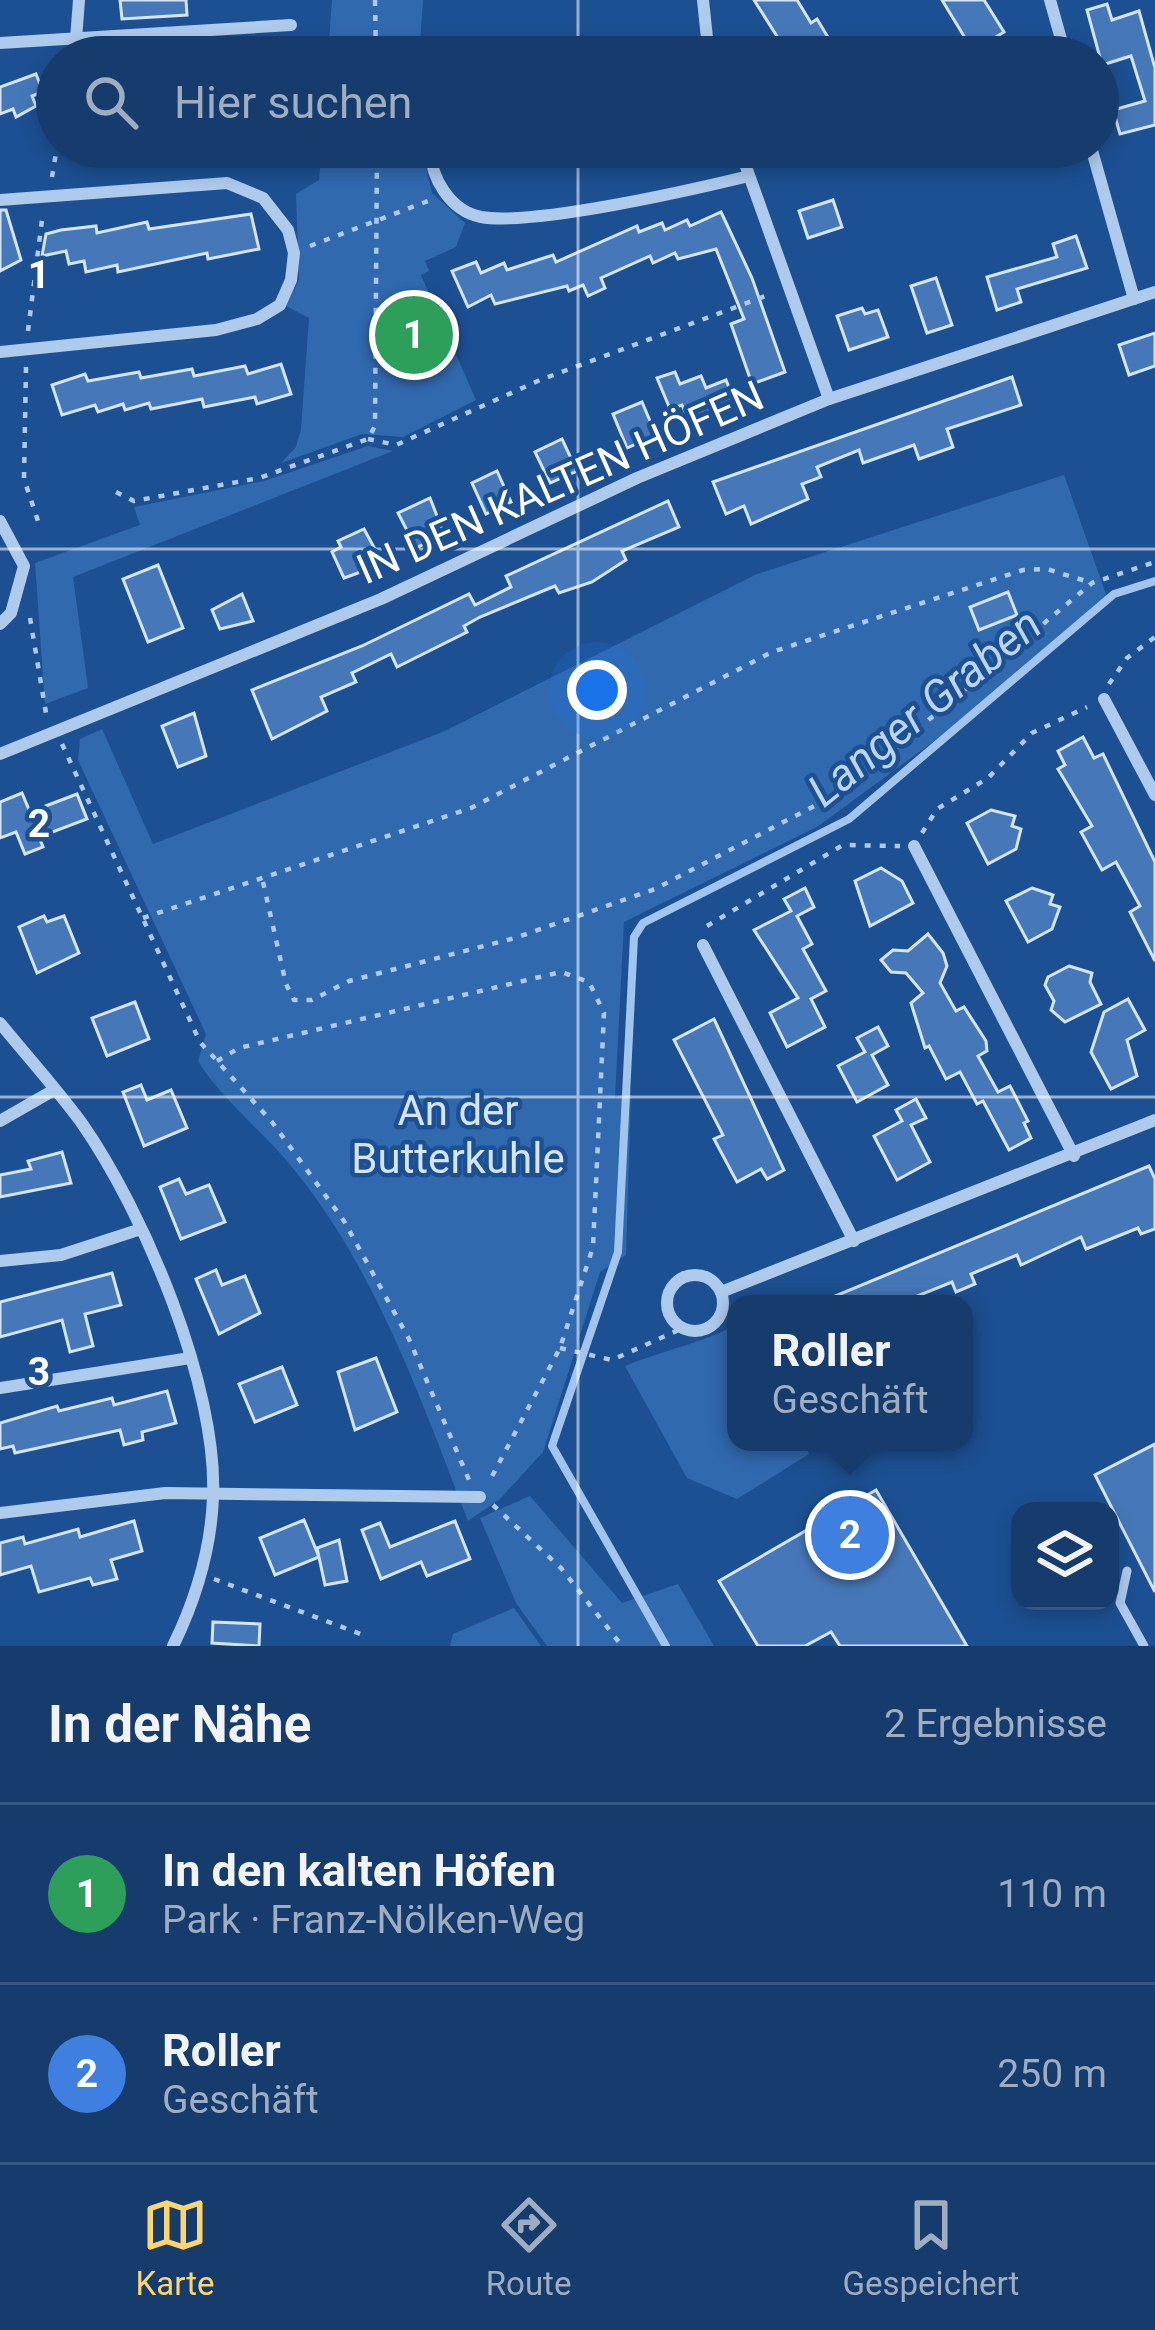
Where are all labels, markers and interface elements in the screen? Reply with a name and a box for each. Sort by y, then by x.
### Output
search box [36,36,1119,168]
icon: search [78,69,144,135]
text: Hier suchen [174,76,412,129]
text: 1 [28,252,50,298]
pin: 1 [375,290,453,380]
street label: IN DEN KALTEN HÖFEN [349,371,771,594]
water label: Langer Graben [797,597,1051,817]
your location [567,660,627,720]
text: 2 [28,801,50,847]
park label: An der Butterkuhle [351,1086,565,1183]
popup [727,1295,973,1451]
text: Roller [772,1324,890,1377]
text: 3 [28,1349,50,1395]
text: Geschäft [772,1377,928,1423]
pin: 2 [811,1490,889,1580]
map controls [1011,1502,1119,1610]
button: layers [1011,1502,1119,1610]
text: In der Nähe [48,1695,311,1754]
text: 2 Ergebnisse [884,1701,1107,1747]
text: In den kalten Höfen [162,1844,556,1897]
text: 1 [76,1871,98,1917]
text: 110 m [997,1871,1107,1917]
text: Park · Franz-Nölken-Weg [162,1897,585,1943]
text: Roller [162,2024,281,2077]
text: 2 [76,2051,98,2097]
text: 250 m [997,2051,1107,2097]
text: Geschäft [162,2077,319,2123]
tab: Karte [136,2192,215,2303]
tab: Route [486,2192,571,2303]
tab: Gespeichert [843,2192,1019,2303]

